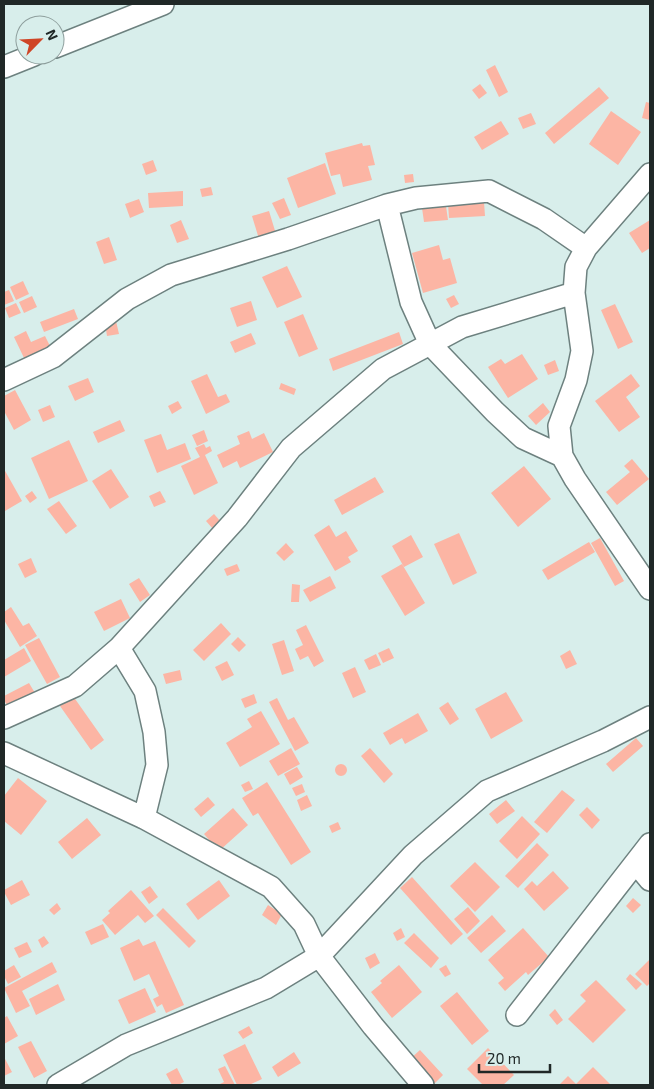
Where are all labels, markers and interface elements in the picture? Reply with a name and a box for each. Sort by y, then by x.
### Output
north arrow [15,15,65,65]
text: N [43,26,62,43]
scale bar [479,1042,550,1074]
text: 20 m [487,1049,521,1067]

